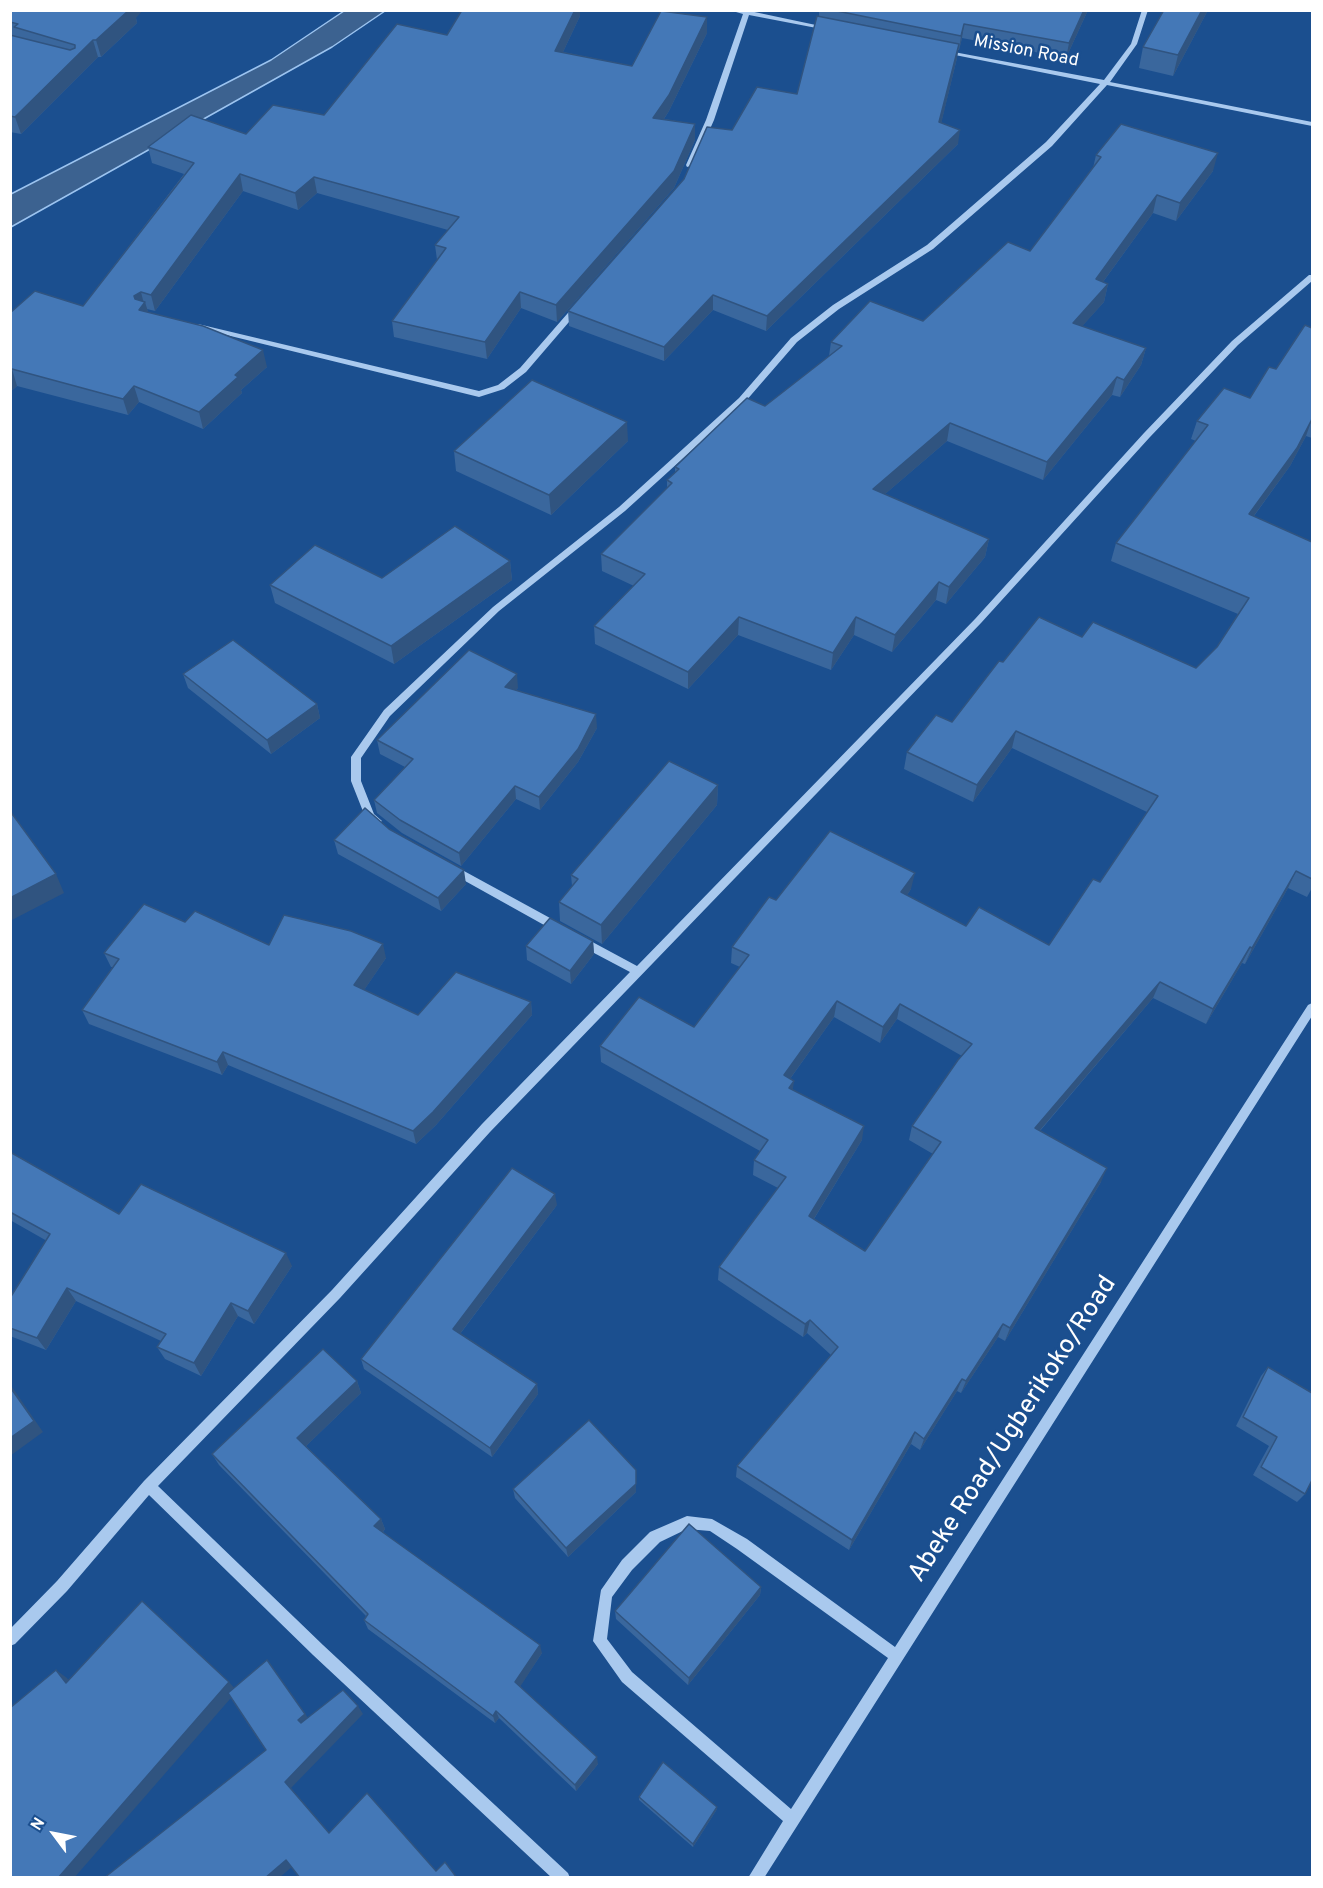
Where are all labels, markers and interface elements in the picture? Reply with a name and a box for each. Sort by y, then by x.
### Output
street label: Mission Road [972,31,1080,73]
street label: Abeke Road/Ugberikoko/Road [903,1271,1125,1589]
north arrow [24,1804,84,1864]
text: N [27,1814,50,1835]

